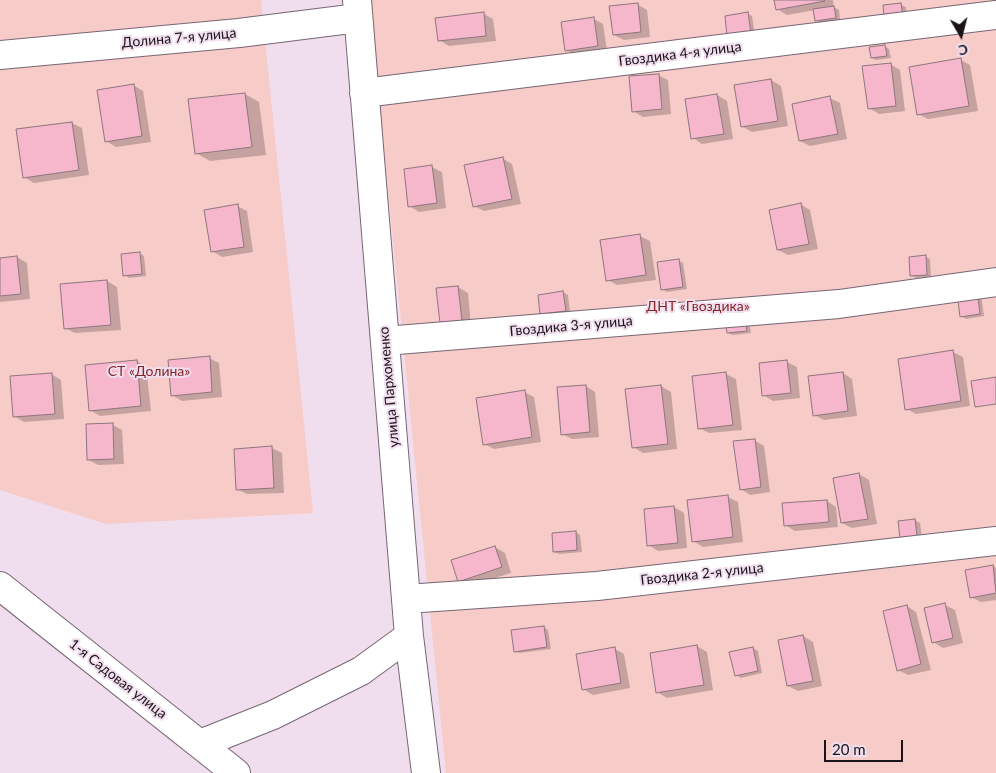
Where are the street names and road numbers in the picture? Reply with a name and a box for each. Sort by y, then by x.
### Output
street label: Долина 7-я улица [121,25,237,51]
street label: Гвоздика 4-я улица [618,38,742,70]
street label: Гвоздика 3-я улица [509,312,633,340]
street label: улица Пархоменко [375,326,403,448]
street label: Гвоздика 2-я улица [640,559,764,589]
street label: 1-я Садовая улица [66,636,170,722]

